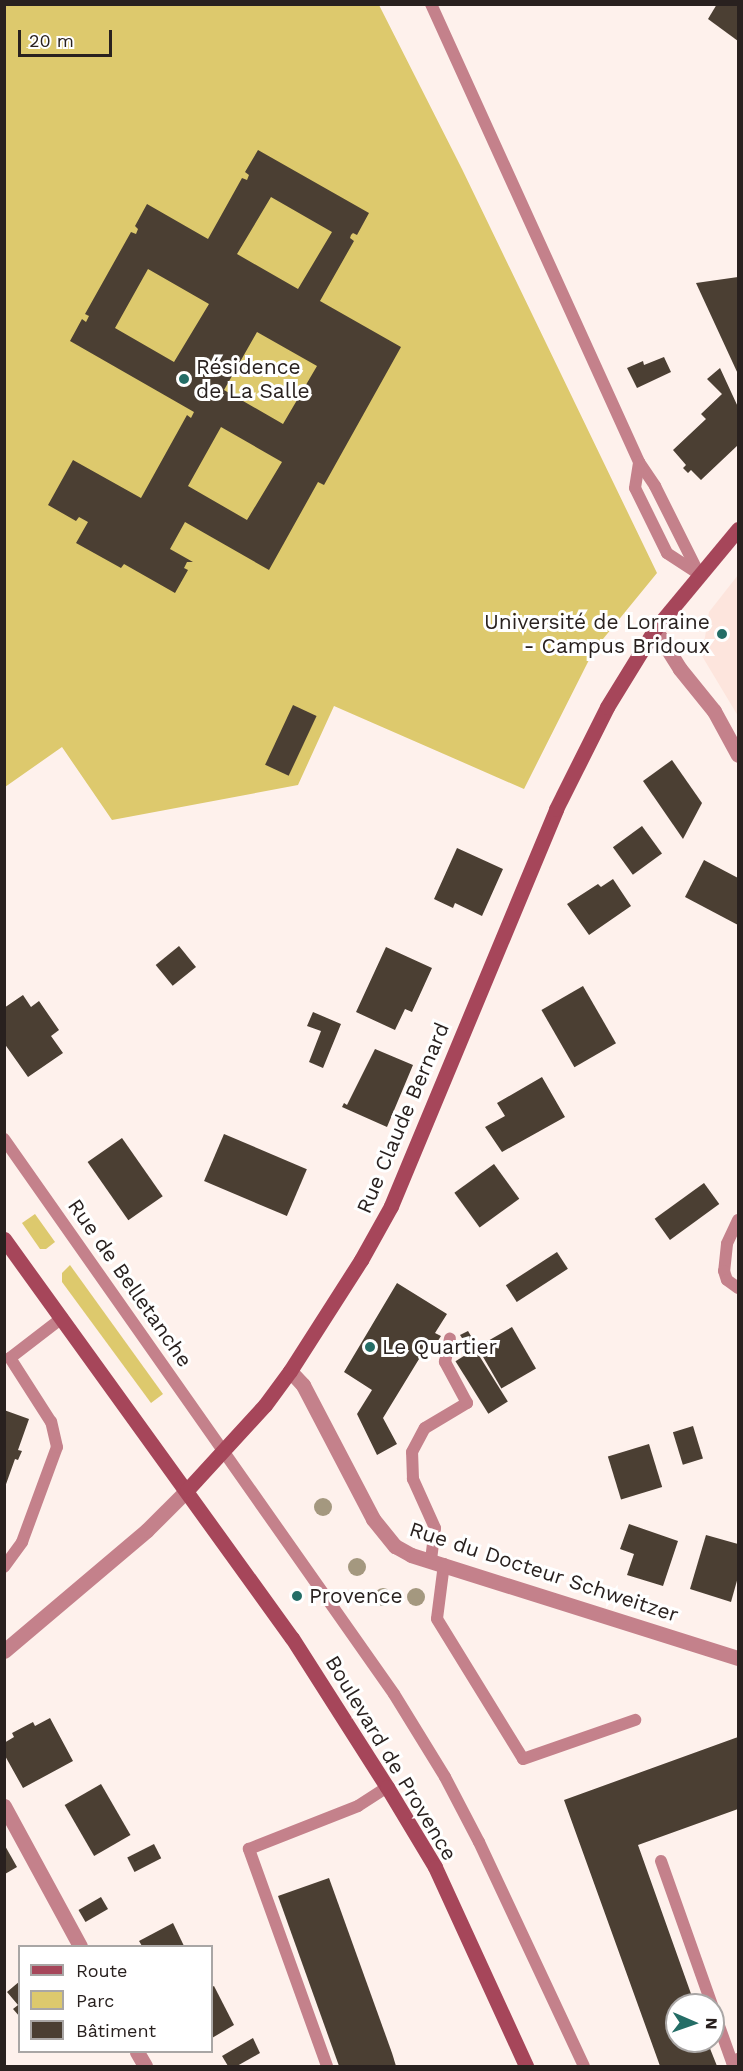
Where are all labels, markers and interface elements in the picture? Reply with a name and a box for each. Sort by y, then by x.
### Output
scale bar [21,18,116,56]
text: 20 m [29,30,74,51]
place label: Résidence de La Salle [196,354,310,404]
marker: Résidence de La Salle [177,372,191,386]
place label: Université de Lorraine - Campus Bridoux [484,609,710,659]
marker: Université de Lorraine - Campus Bridoux [715,627,729,641]
street label: Rue Claude Bernard [351,1019,455,1217]
street label: Rue de Belletanche [62,1194,198,1372]
place label: Le Quartier [382,1334,497,1360]
marker: Le Quartier [363,1340,377,1354]
street label: Rue du Docteur Schweitzer [406,1516,682,1628]
place label: Provence [309,1583,403,1609]
marker: Provence [290,1589,304,1603]
street label: Boulevard de Provence [320,1651,462,1865]
legend [18,1945,213,2053]
text: Route [76,1960,128,1981]
text: Parc [76,1990,114,2011]
north arrow [665,1993,725,2053]
text: N [702,2017,721,2030]
text: Bâtiment [76,2020,156,2041]

